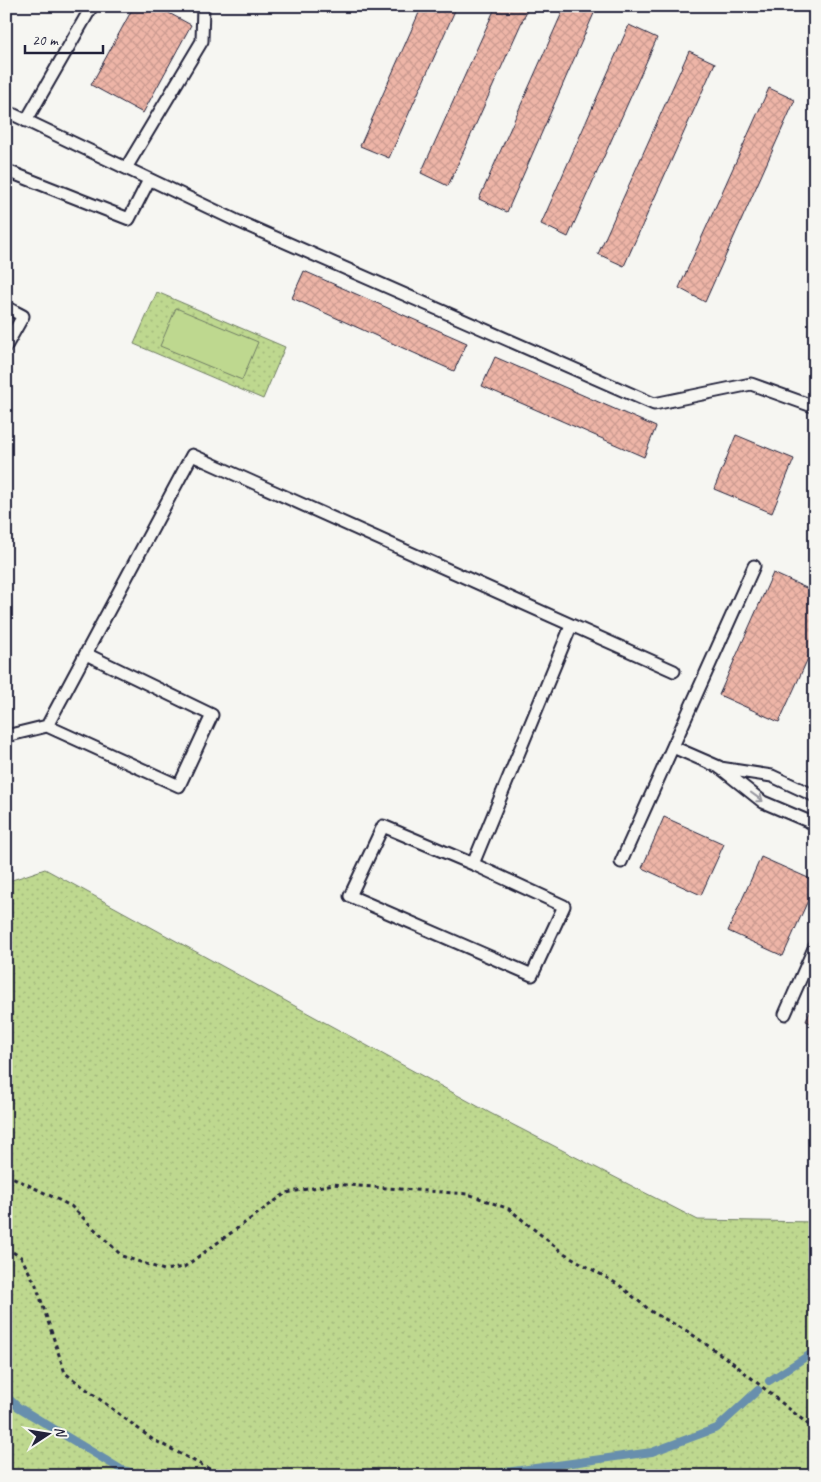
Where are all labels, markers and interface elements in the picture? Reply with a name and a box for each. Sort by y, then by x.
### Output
scale bar [25,22,102,54]
text: 20 m [32,31,59,50]
one-way arrow [750,792,764,802]
north arrow [22,1410,72,1460]
text: N [51,1425,70,1440]

